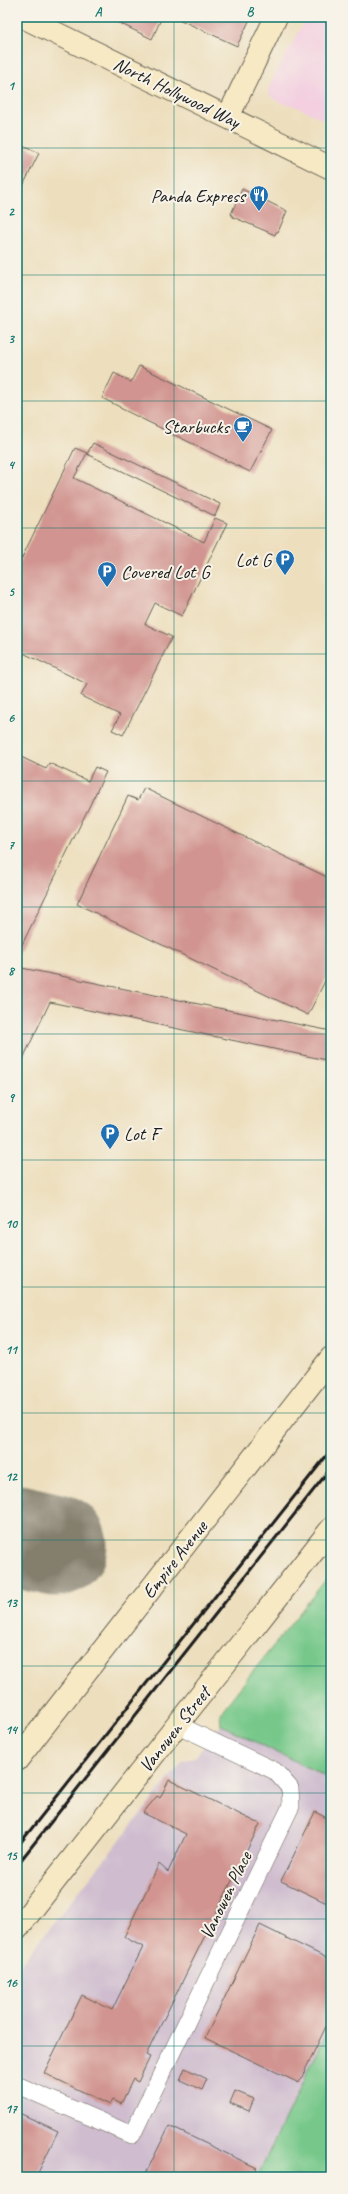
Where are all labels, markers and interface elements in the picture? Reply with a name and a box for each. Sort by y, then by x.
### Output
text: A [95,4,103,20]
text: B [247,4,255,20]
street label: North Hollywood Way [109,52,245,135]
text: 1 [8,78,16,94]
place label: Panda Express [151,184,248,208]
restaurant icon: Panda Express [248,184,270,212]
text: 2 [8,204,15,220]
text: 3 [8,331,15,347]
place label: Starbucks [162,415,231,439]
cafe icon: Starbucks [232,415,254,443]
text: 4 [8,457,16,473]
place label: Lot G [236,548,273,572]
parking icon: Lot G [274,548,296,576]
parking icon: Covered Lot G [96,560,118,588]
place label: Covered Lot G [121,560,211,584]
text: 5 [8,584,15,600]
text: 6 [8,710,15,726]
text: 7 [8,837,15,853]
text: 8 [8,963,16,979]
text: 9 [8,1090,15,1106]
parking icon: Lot F [99,1122,121,1150]
place label: Lot F [124,1122,163,1146]
text: 10 [5,1216,18,1232]
text: 11 [5,1342,19,1358]
text: 12 [5,1469,18,1485]
street label: Empire Avenue [137,1514,214,1604]
text: 13 [5,1595,18,1611]
street label: Vanowen Street [134,1680,217,1777]
text: 14 [5,1722,19,1738]
street label: Vanowen Place [194,1846,258,1943]
text: 15 [5,1848,18,1864]
text: 16 [5,1975,18,1991]
text: 17 [5,2101,18,2117]

